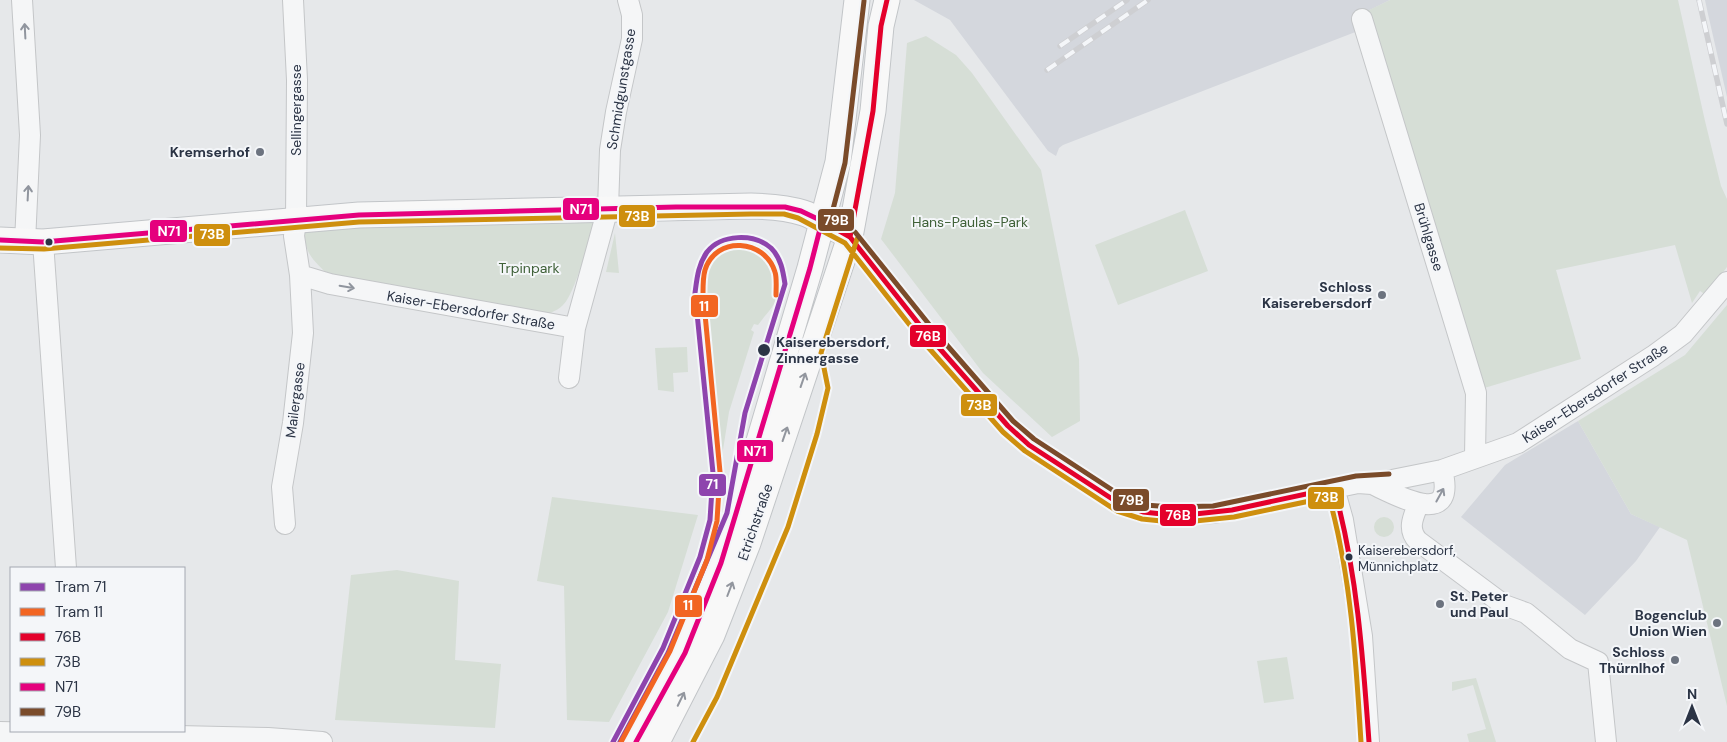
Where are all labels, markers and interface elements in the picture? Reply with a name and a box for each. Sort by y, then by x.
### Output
one-way arrow [21,23,30,39]
street label: Schmidgunstgasse [603,27,639,151]
street label: Sellingergasse [287,64,305,156]
place label: Kremserhof [170,143,250,161]
marker: Kremserhof [254,146,266,158]
one-way arrow [23,185,32,201]
line badge: N71 [562,197,600,221]
text: N71 [569,200,593,218]
street label: Brühlgasse [1410,201,1448,273]
line badge: 73B [618,204,656,228]
text: 73B [625,207,649,225]
line badge: 79B [817,208,855,232]
text: 79B [823,211,849,229]
park label: Hans-Paulas-Park [912,213,1028,231]
line badge: N71 [149,219,188,243]
text: N71 [157,222,181,240]
line badge: 73B [193,223,231,247]
text: 73B [200,225,224,243]
unlabelled marker [44,237,54,247]
park label: Trpinpark [498,259,560,277]
place label: Schloss Kaiserebersdorf [1262,278,1372,312]
one-way arrow [338,283,354,293]
street label: Kaiser-Ebersdorfer Straße [386,286,557,334]
marker: Schloss Kaiserebersdorf [1376,289,1388,301]
line badge: 11 [690,294,719,318]
text: 11 [699,297,709,315]
line badge: 76B [909,324,947,348]
text: 76B [915,327,941,345]
place label: Kaiserebersdorf, Zinnergasse [776,333,889,367]
street label: Kaiser-Ebersdorfer Straße [1519,339,1671,447]
marker: Kaiserebersdorf, Zinnergasse [756,342,772,358]
street label: Mailergasse [281,361,309,439]
one-way arrow [799,373,809,389]
line badge: 73B [960,393,998,417]
text: 73B [967,396,991,414]
one-way arrow [781,427,790,442]
line badge: N71 [736,439,774,463]
text: N71 [743,442,767,460]
line badge: 71 [698,473,727,497]
text: 71 [706,475,718,493]
street label: Etrichstraße [733,481,777,563]
line badge: 73B [1307,486,1345,510]
line badge: 79B [1112,488,1150,512]
text: 73B [1314,488,1338,506]
one-way arrow [1435,488,1445,503]
text: 79B [1118,491,1144,509]
line badge: 76B [1159,503,1197,527]
text: 76B [1165,506,1191,524]
place label: Kaiserebersdorf, Münnichplatz [1358,542,1456,575]
marker: Kaiserebersdorf, Münnichplatz [1344,552,1354,562]
legend [10,567,185,732]
text: Tram 71 [55,577,106,597]
one-way arrow [726,582,735,598]
place label: St. Peter und Paul [1450,587,1508,621]
line badge: 11 [674,594,703,618]
text: 11 [683,596,693,614]
marker: St. Peter und Paul [1434,598,1446,610]
text: Tram 11 [55,602,103,622]
place label: Bogenclub Union Wien [1629,606,1707,640]
marker: Bogenclub Union Wien [1711,617,1723,629]
text: 76B [55,627,81,647]
place label: Schloss Thürnlhof [1599,643,1665,677]
text: 73B [55,652,81,672]
marker: Schloss Thürnlhof [1669,654,1681,666]
text: N71 [55,677,78,697]
north arrow [1667,682,1717,732]
text: N [1687,685,1697,703]
one-way arrow [676,692,686,707]
text: 79B [55,702,81,722]

